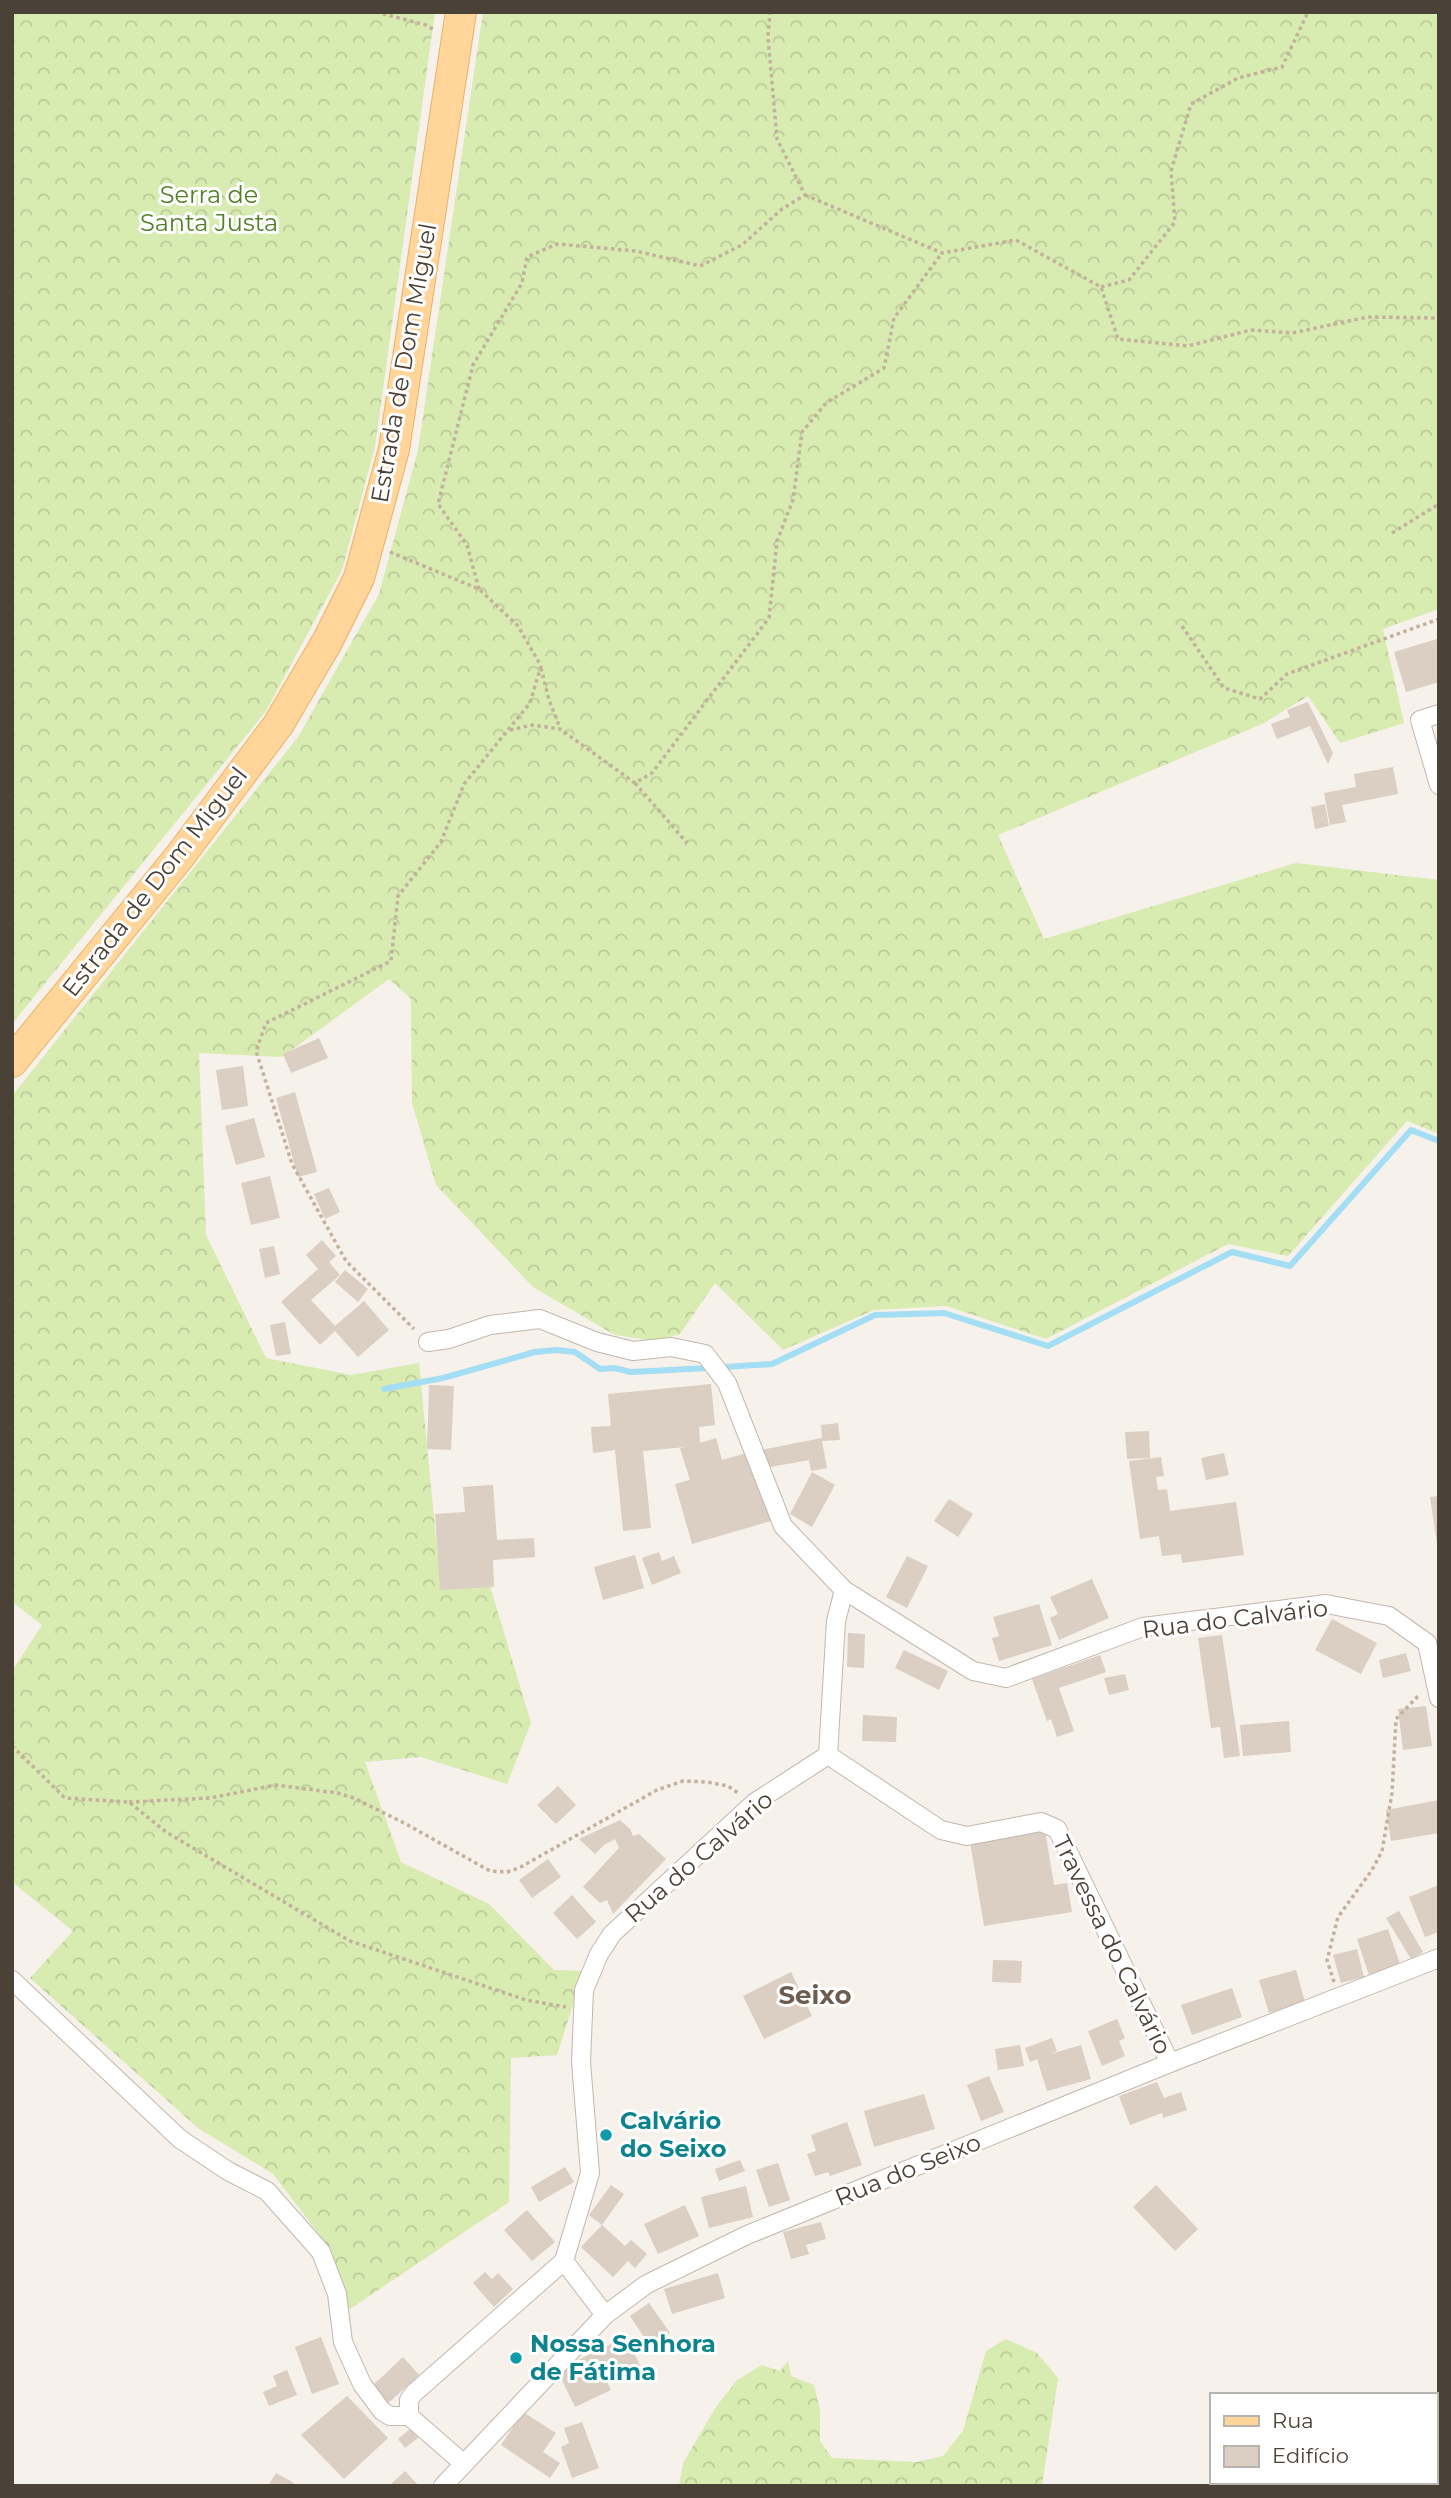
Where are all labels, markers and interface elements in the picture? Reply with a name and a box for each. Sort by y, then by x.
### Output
park label: Serra de Santa Justa [140,180,278,237]
street label: Estrada de Dom Miguel [365,221,442,505]
street label: Estrada de Dom Miguel [56,761,253,1002]
street label: Rua do Calvário [1141,1593,1329,1644]
street label: Rua do Calvário [619,1784,779,1929]
street label: Travessa do Calvário [1047,1831,1178,2059]
district label: Seixo [779,1979,851,2011]
place label: Calvário do Seixo [620,2106,726,2163]
marker: Calvário do Seixo [598,2127,614,2143]
street label: Rua do Seixo [831,2127,985,2212]
place label: Nossa Senhora de Fátima [530,2329,716,2386]
marker: Nossa Senhora de Fátima [508,2350,524,2366]
legend [1210,2393,1437,2484]
text: Rua [1272,2408,1314,2433]
text: Edifício [1272,2443,1349,2468]

